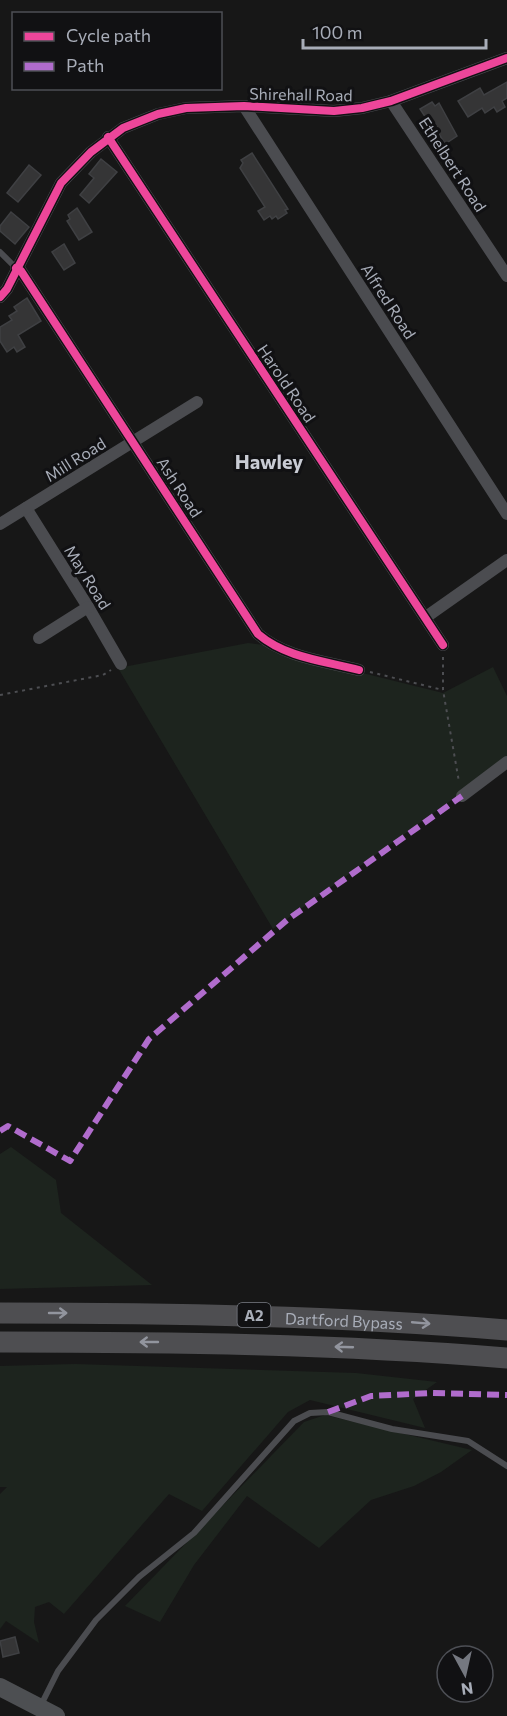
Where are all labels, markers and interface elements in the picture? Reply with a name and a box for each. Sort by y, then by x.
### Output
legend [12,12,222,90]
scale bar [303,12,486,50]
text: 100 m [312,21,362,43]
text: Cycle path [66,24,151,46]
text: Path [66,54,104,76]
street label: Shirehall Road [249,84,353,104]
street label: Ethelbert Road [415,113,491,215]
street label: Alfred Road [358,260,420,342]
street label: Harold Road [254,340,320,426]
street label: Mill Road [41,433,109,485]
district label: Hawley [235,449,303,473]
street label: Ash Road [154,453,206,521]
street label: May Road [61,541,115,613]
road number: A2 [238,1303,270,1327]
one-way arrow [48,1307,68,1319]
street label: Dartford Bypass [285,1308,403,1332]
one-way arrow [411,1318,431,1329]
one-way arrow [140,1336,160,1348]
one-way arrow [334,1342,354,1353]
north arrow [435,1644,495,1704]
text: N [460,1679,474,1700]

